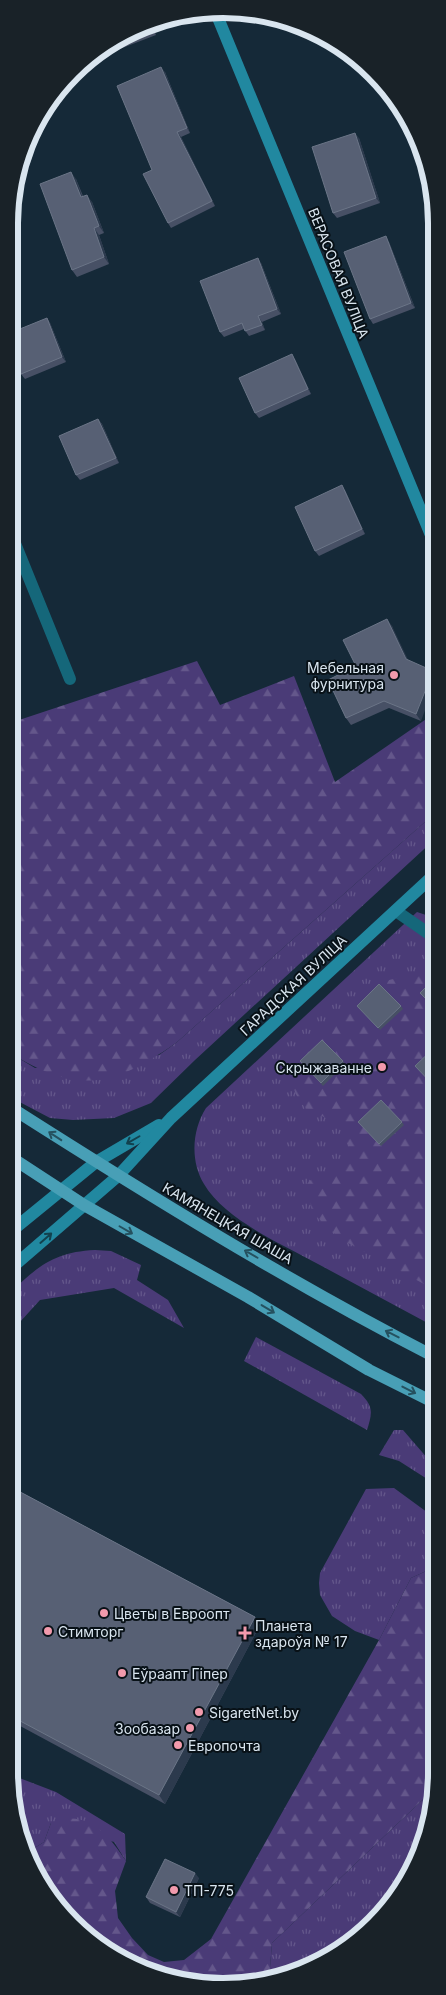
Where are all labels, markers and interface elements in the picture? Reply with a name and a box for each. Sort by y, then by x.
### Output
street label: ВЕРАСОВАЯ ВУЛІЦА [305,205,373,341]
place label: Мебельная фурнитура [307,659,384,692]
marker: Мебельная фурнитура [388,669,400,681]
street label: ГАРАДСКАЯ ВУЛІЦА [236,931,350,1039]
place label: Скрыжаванне [276,1059,372,1076]
marker: Скрыжаванне [376,1061,388,1073]
one-way arrow [48,1131,62,1141]
one-way arrow [126,1135,141,1145]
street label: КАМЯНЕЦКАЯ ШАША [160,1179,297,1267]
one-way arrow [118,1225,133,1235]
one-way arrow [40,1232,53,1244]
one-way arrow [244,1248,258,1258]
one-way arrow [260,1305,274,1315]
one-way arrow [385,1329,400,1338]
one-way arrow [401,1385,416,1395]
place label: Цветы в Евроопт [114,1605,230,1622]
marker: Цветы в Евроопт [98,1607,110,1619]
place label: Планета здароўя № 17 [255,1617,348,1650]
place label: Стимторг [58,1623,123,1640]
marker: Стимторг [42,1625,54,1637]
marker: Планета здароўя № 17 [239,1627,251,1639]
place label: Еўраапт Гіпер [132,1665,228,1682]
marker: Еўраапт Гіпер [116,1667,128,1679]
place label: SigaretNet.by [209,1704,299,1721]
marker: SigaretNet.by [193,1706,205,1718]
place label: Зообазар [115,1720,180,1737]
marker: Зообазар [184,1722,196,1734]
place label: Европочта [188,1737,261,1754]
marker: Европочта [172,1739,184,1751]
place label: ТП-775 [184,1882,234,1899]
marker: ТП-775 [168,1884,180,1896]

